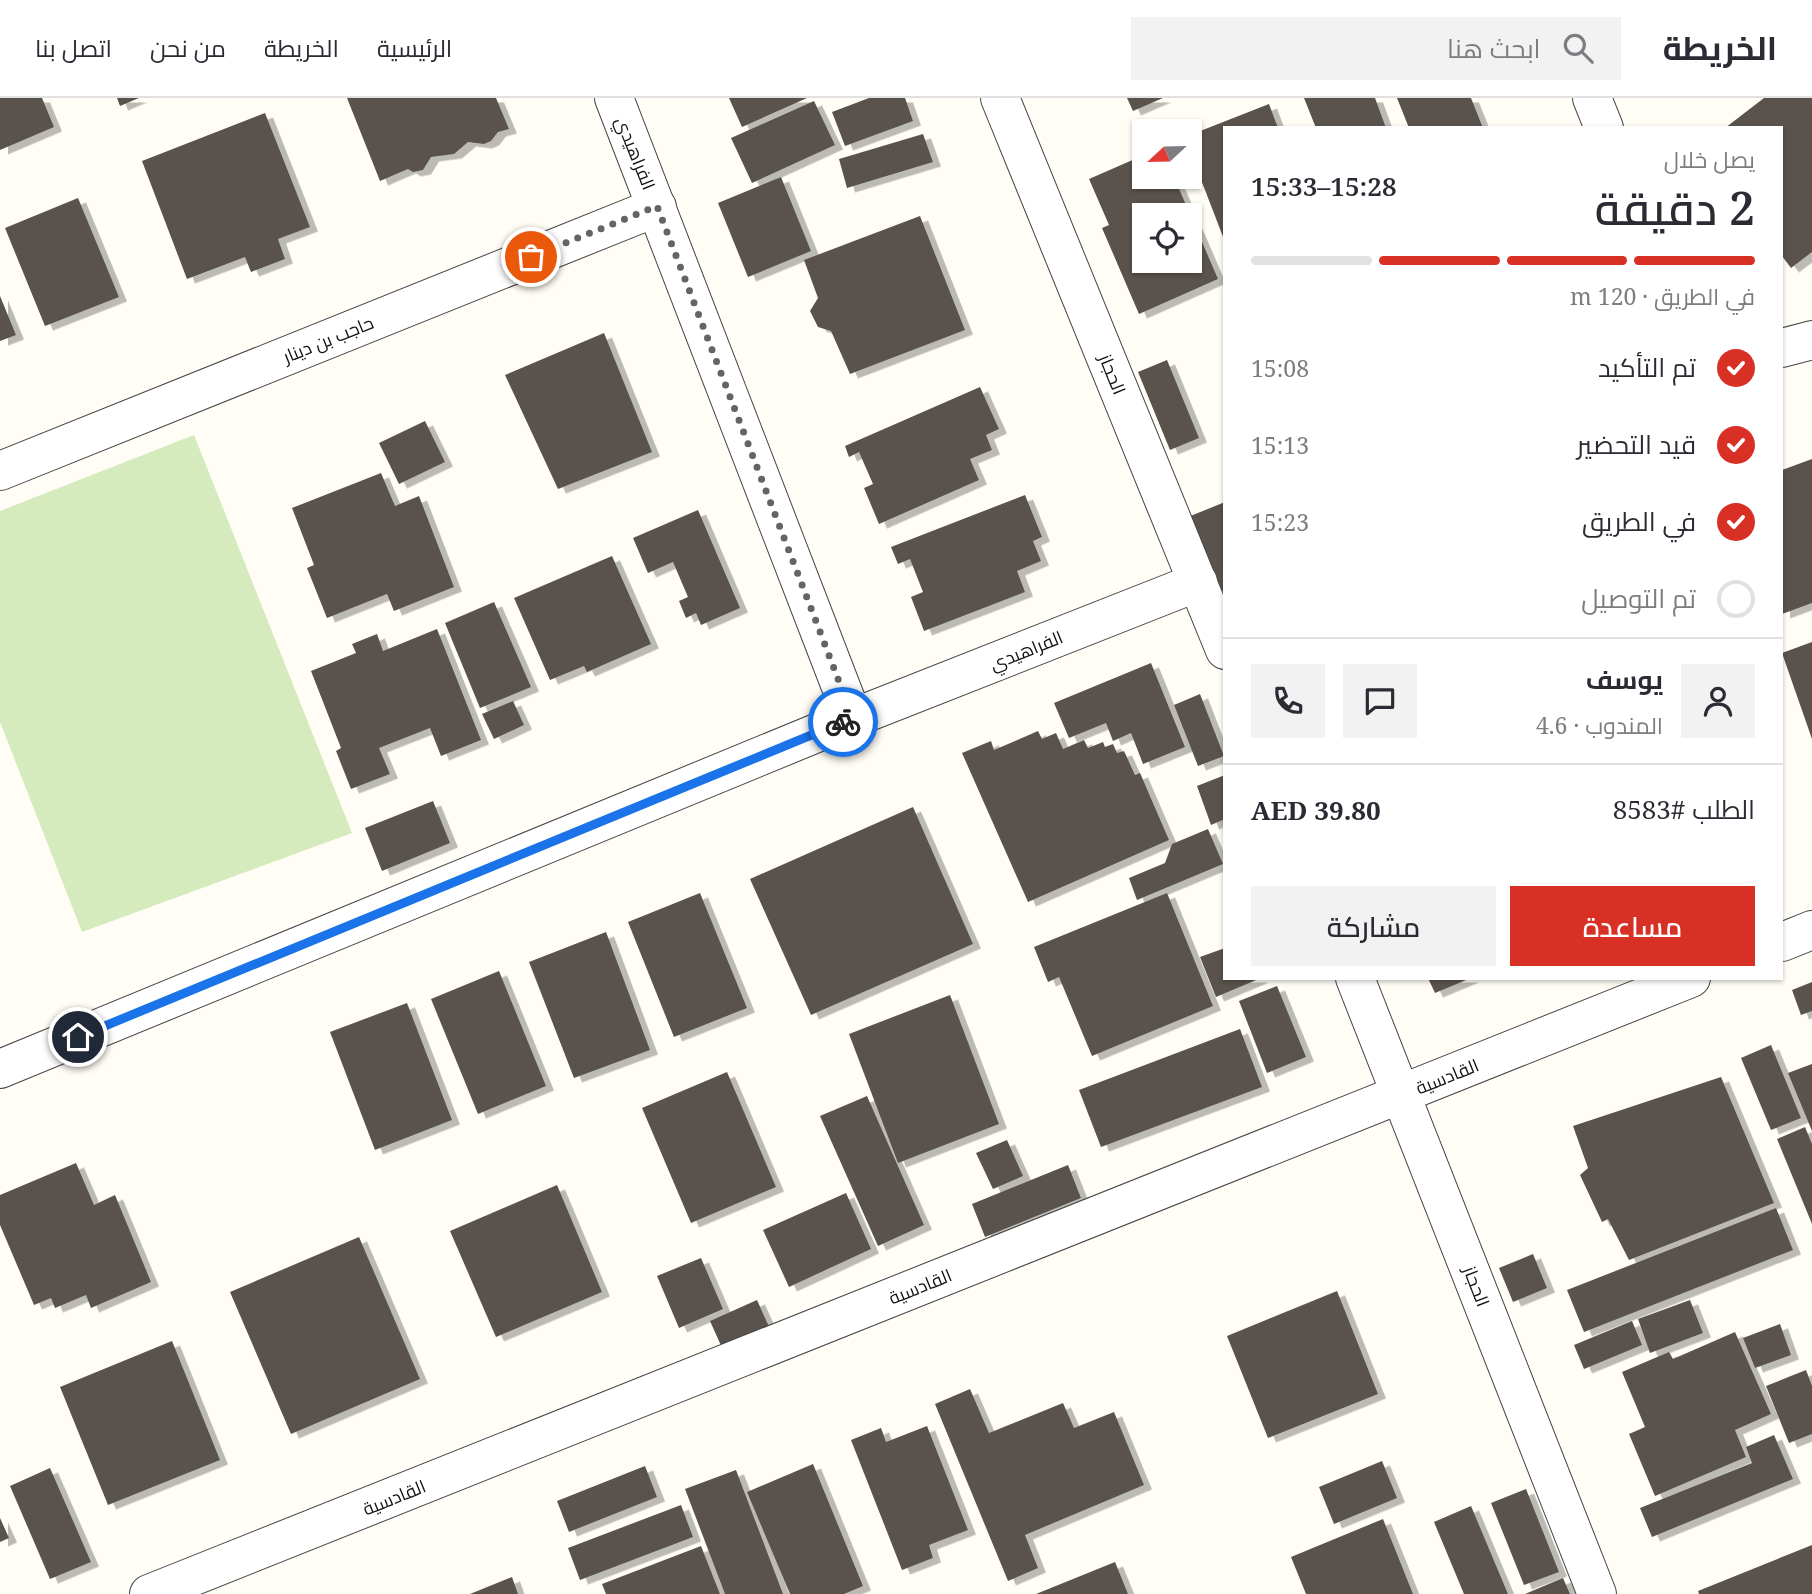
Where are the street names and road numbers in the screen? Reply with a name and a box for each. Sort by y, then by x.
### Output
street label: الفراهيدي [608,113,662,194]
street label: حاجب بن دينار [278,310,377,368]
street label: الحجاز [1094,349,1132,398]
street label: الفراهيدي [986,624,1067,678]
street label: القادسية [1412,1053,1482,1099]
street label: الحجاز [1458,1261,1496,1310]
street label: القادسية [885,1263,955,1309]
street label: القادسية [359,1474,429,1520]

